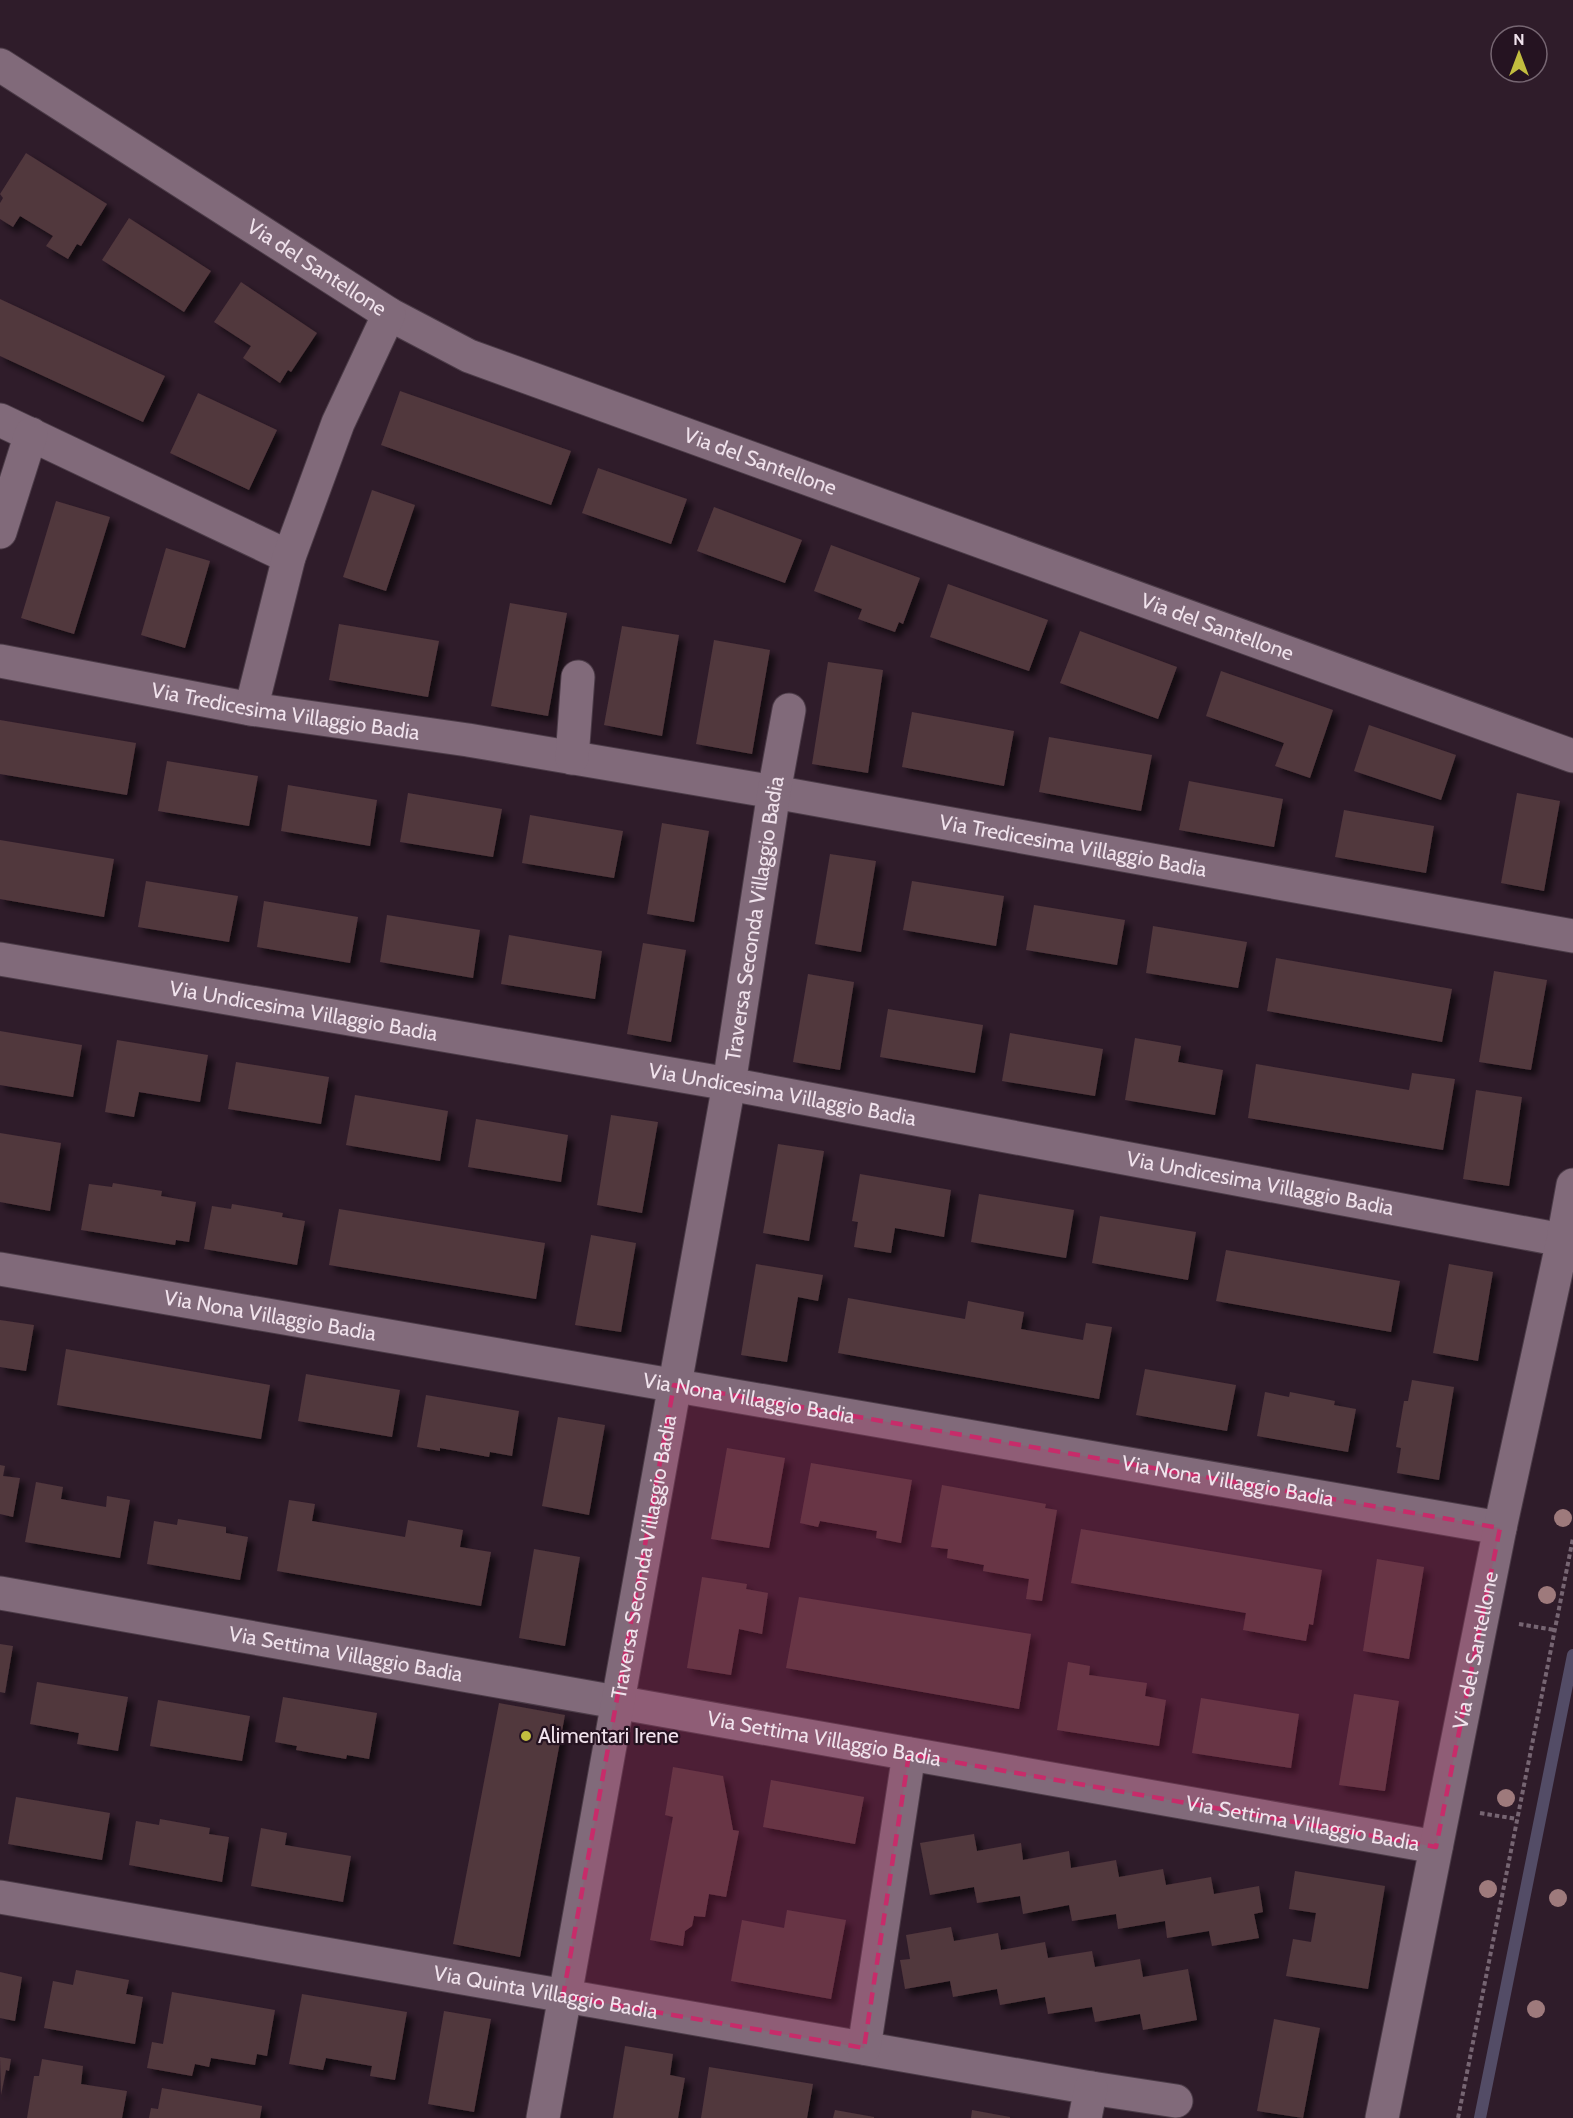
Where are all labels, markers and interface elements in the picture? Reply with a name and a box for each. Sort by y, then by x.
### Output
north arrow [1489,24,1549,84]
text: N [1513,30,1525,49]
street label: Via del Santellone [243,213,392,321]
street label: Via del Santellone [681,422,840,500]
street label: Via del Santellone [1138,587,1297,666]
street label: Via Tredicesima Villaggio Badia [149,677,421,745]
street label: Traversa Seconda Villaggio Badia [720,774,789,1063]
street label: Via Tredicesima Villaggio Badia [937,809,1209,882]
street label: Via Undicesima Villaggio Badia [168,975,440,1046]
street label: Via Undicesima Villaggio Badia [647,1057,918,1131]
street label: Via Undicesima Villaggio Badia [1125,1146,1396,1220]
street label: Via Nona Villaggio Badia [162,1285,378,1346]
street label: Via Nona Villaggio Badia [641,1367,857,1428]
street label: Traversa Seconda Villaggio Badia [606,1413,681,1701]
street label: Via Nona Villaggio Badia [1120,1450,1336,1511]
street label: Via del Santellone [1447,1569,1503,1731]
street label: Via Settima Villaggio Badia [227,1621,465,1687]
street label: Via Settima Villaggio Badia [705,1705,943,1771]
place label: Alimentari Irene [538,1723,679,1748]
marker: Alimentari Irene [519,1729,533,1743]
street label: Via Settima Villaggio Badia [1184,1790,1422,1856]
street label: Via Quinta Villaggio Badia [432,1960,660,2024]

